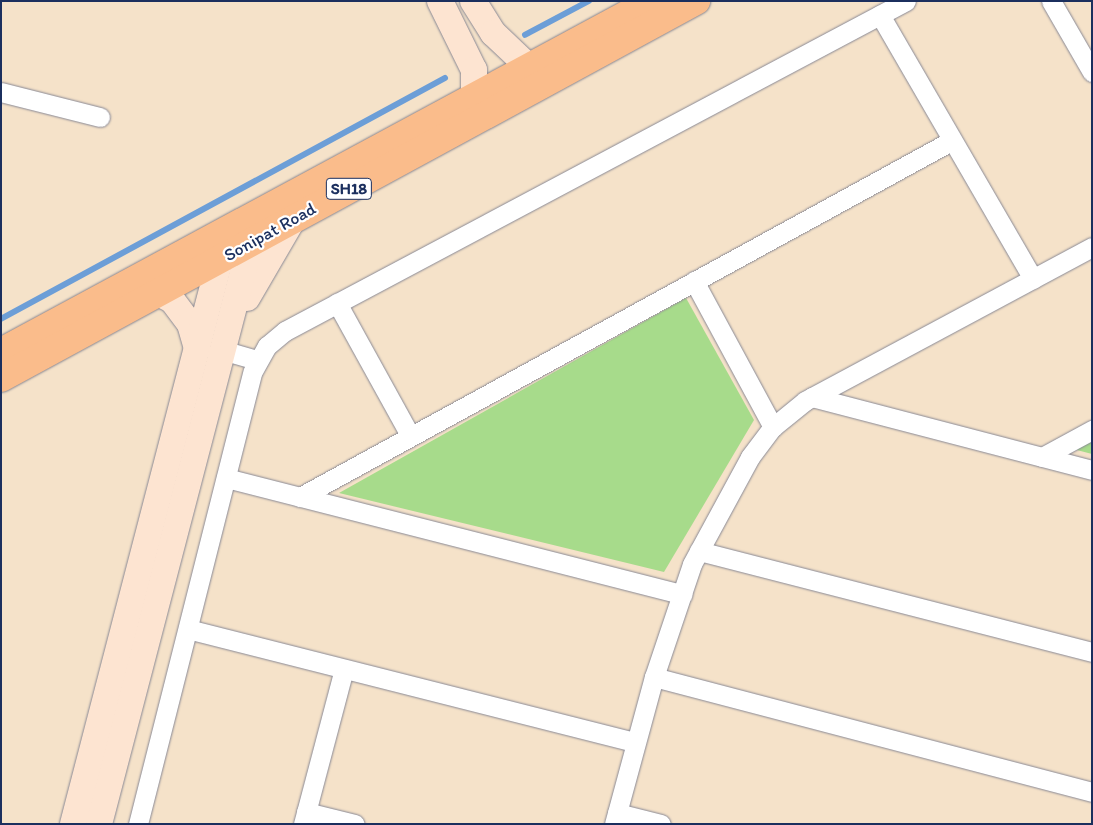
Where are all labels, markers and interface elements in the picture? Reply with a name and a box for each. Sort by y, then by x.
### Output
road number: SH18 [325,175,373,202]
street label: Sonipat Road [220,198,320,266]

